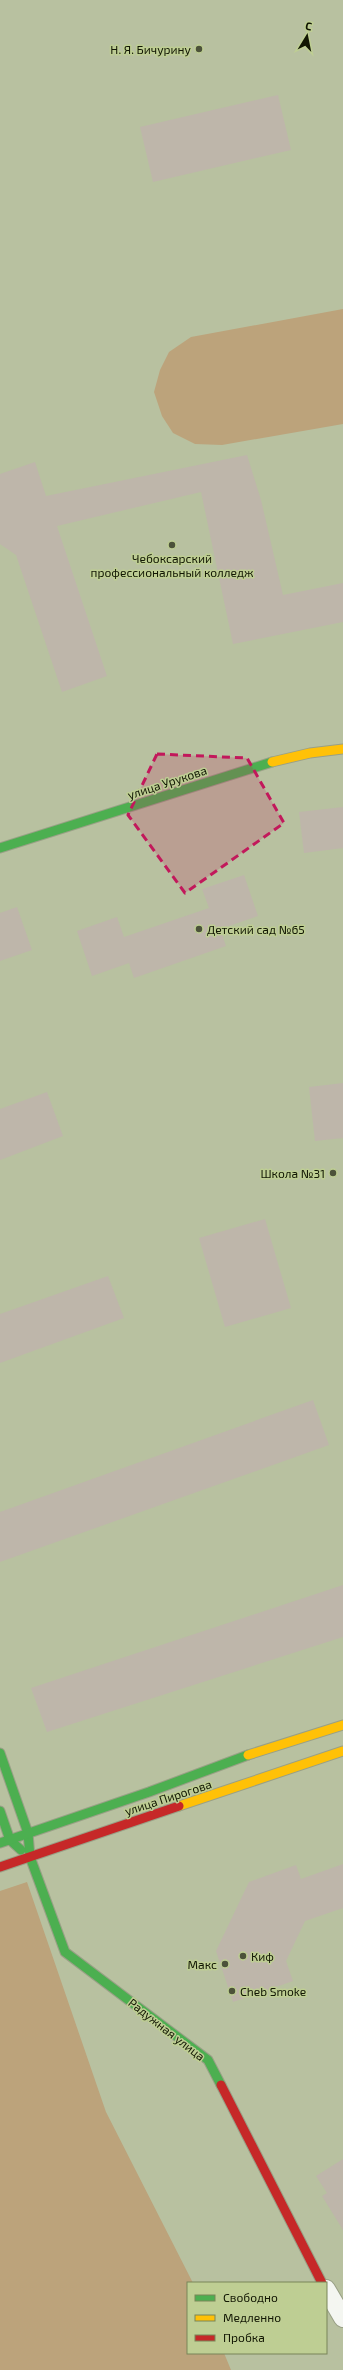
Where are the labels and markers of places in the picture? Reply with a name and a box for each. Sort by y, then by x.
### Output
place label: Н. Я. Бичурину [110,42,192,57]
marker: Н. Я. Бичурину [194,44,204,54]
marker: Чебоксарский профессиональный колледж [167,540,177,550]
place label: Чебоксарский профессиональный колледж [91,551,254,579]
place label: Детский сад №65 [207,922,305,936]
marker: Детский сад №65 [194,924,204,934]
place label: Школа №31 [260,1166,325,1180]
marker: Школа №31 [328,1168,338,1178]
place label: Киф [251,1949,274,1963]
marker: Киф [238,1951,248,1961]
place label: Макс [188,1957,217,1971]
marker: Макс [220,1959,230,1969]
place label: Cheb Smoke [240,1984,306,1998]
marker: Cheb Smoke [227,1986,237,1996]

